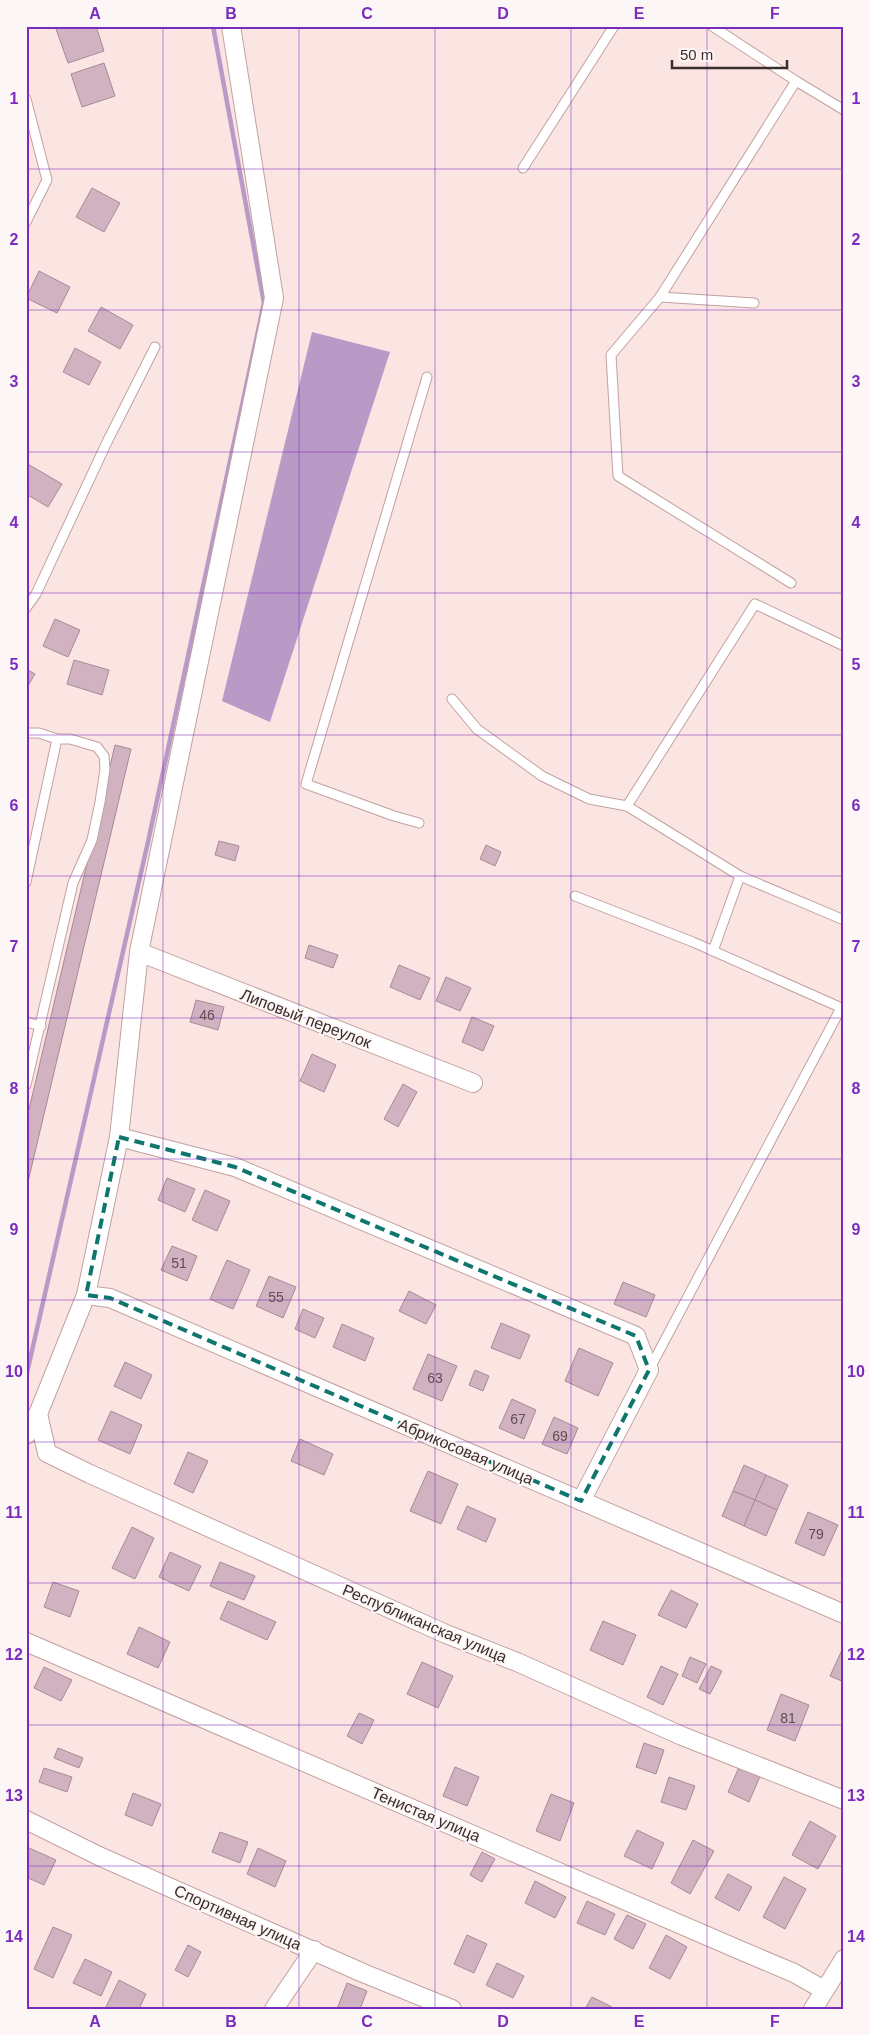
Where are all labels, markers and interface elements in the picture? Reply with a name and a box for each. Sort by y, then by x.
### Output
text: A [89,5,101,22]
text: B [225,5,237,22]
text: C [361,5,373,22]
text: D [497,5,509,22]
text: E [634,5,645,22]
text: F [770,5,780,22]
scale bar [672,38,788,70]
text: 50 m [680,46,713,63]
text: 1 [10,90,19,107]
text: 1 [852,90,861,107]
text: 2 [10,231,19,248]
text: 2 [852,231,861,248]
text: 3 [10,373,19,390]
text: 3 [852,373,861,390]
text: 4 [10,514,19,531]
text: 4 [852,514,861,531]
text: 5 [10,656,19,673]
text: 5 [852,656,861,673]
text: 6 [10,797,19,814]
text: 6 [852,797,861,814]
text: 7 [10,938,19,955]
text: 7 [852,938,861,955]
street label: Липовый переулок [238,986,375,1052]
house number: 46 [199,1007,215,1023]
text: 8 [10,1080,19,1097]
text: 8 [852,1080,861,1097]
text: 9 [10,1221,19,1238]
text: 9 [852,1221,861,1238]
house number: 51 [171,1255,187,1271]
house number: 55 [268,1289,284,1305]
text: 10 [5,1363,23,1380]
text: 10 [847,1363,865,1380]
house number: 63 [427,1370,443,1386]
house number: 67 [510,1411,526,1427]
street label: Абрикосовая улица [396,1415,536,1488]
house number: 69 [552,1428,568,1444]
text: 11 [6,1504,23,1521]
text: 11 [848,1504,865,1521]
house number: 79 [808,1526,824,1542]
street label: Республиканская улица [340,1581,510,1666]
text: 12 [5,1646,23,1663]
text: 12 [847,1646,865,1663]
house number: 81 [780,1710,796,1726]
street label: Тенистая улица [369,1784,483,1845]
text: 13 [5,1787,23,1804]
text: 13 [847,1787,865,1804]
street label: Спортивная улица [172,1882,304,1953]
text: 14 [5,1928,23,1945]
text: 14 [847,1928,865,1945]
text: A [89,2013,101,2030]
text: B [225,2013,237,2030]
text: C [361,2013,373,2030]
text: D [497,2013,509,2030]
text: E [634,2013,645,2030]
text: F [770,2013,780,2030]

